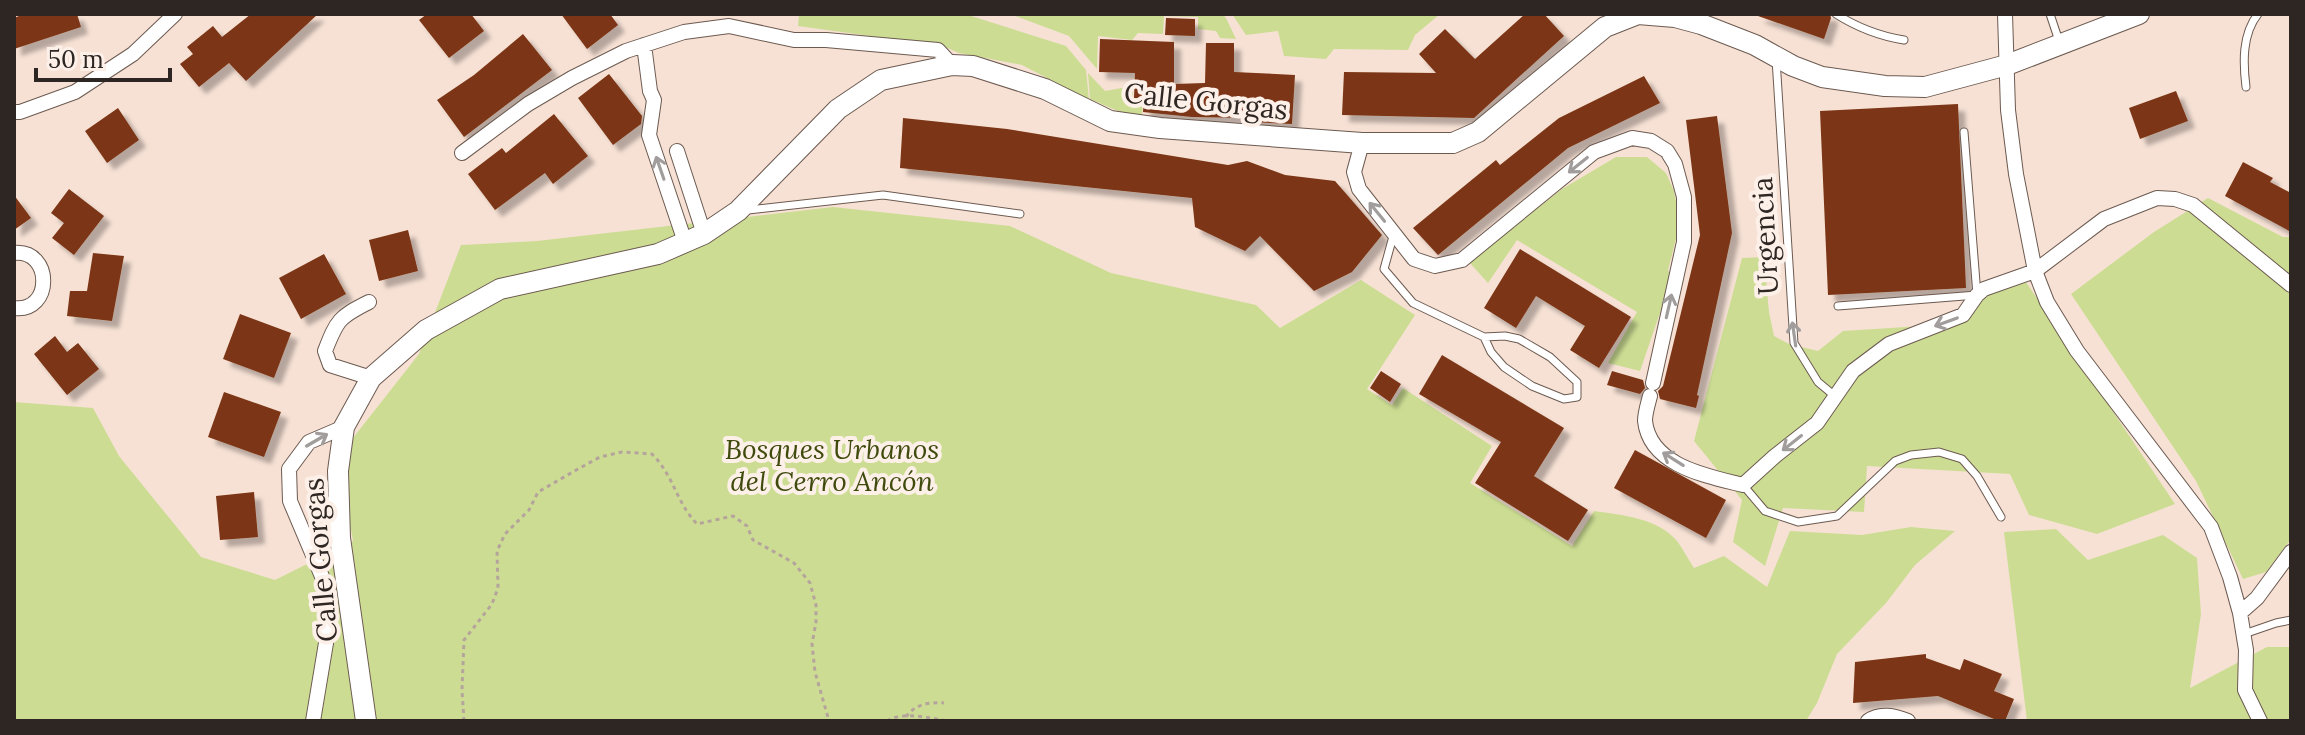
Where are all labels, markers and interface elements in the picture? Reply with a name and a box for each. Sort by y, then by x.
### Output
scale bar [36,32,170,82]
text: 50 m [48,44,104,75]
street label: Calle Gorgas [1122,75,1290,127]
one-way arrow [652,156,667,181]
one-way arrow [1568,156,1589,174]
street label: Urgencia [1744,176,1786,296]
one-way arrow [1368,202,1386,223]
one-way arrow [1662,294,1677,320]
one-way arrow [1934,315,1959,330]
one-way arrow [1786,322,1801,347]
park label: Bosques Urbanos del Cerro Ancón [725,431,939,499]
one-way arrow [305,432,328,448]
one-way arrow [1782,435,1803,452]
one-way arrow [1662,451,1685,467]
street label: Calle Gorgas [295,477,345,643]

